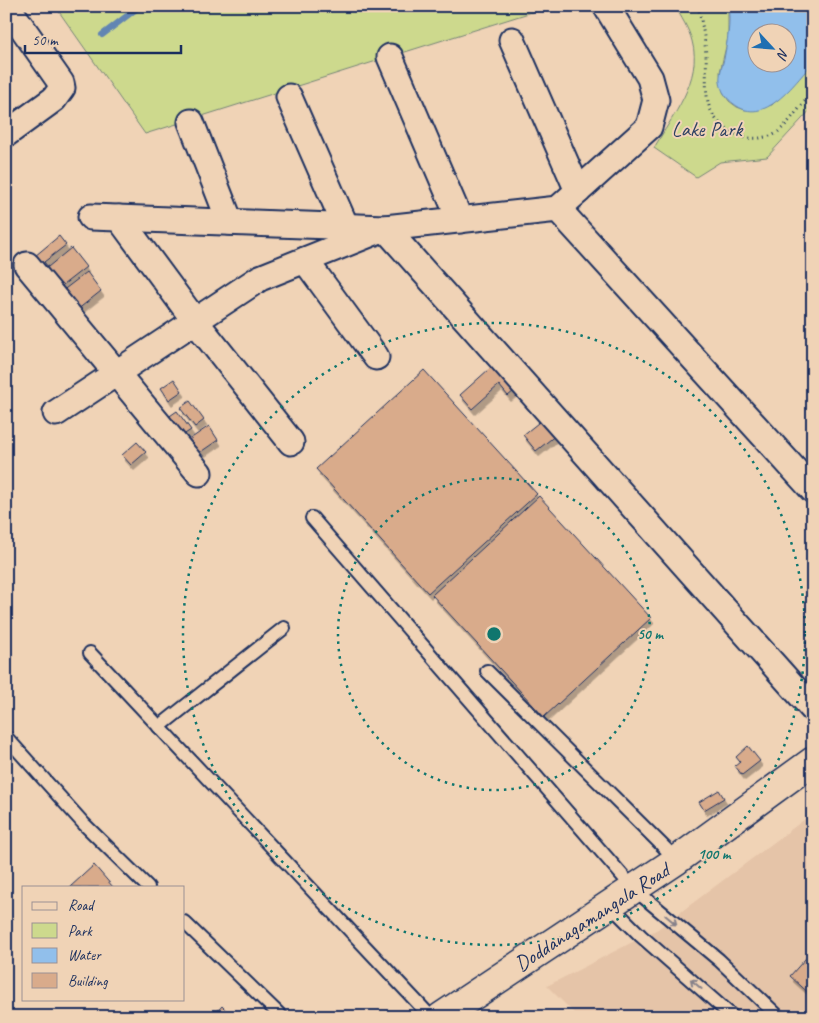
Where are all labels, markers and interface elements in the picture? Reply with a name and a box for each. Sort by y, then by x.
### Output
scale bar [25,22,181,54]
north arrow [746,22,796,72]
text: 50 m [32,31,59,50]
text: N [773,46,793,63]
park label: Lake Park [672,116,744,142]
centre of rings [485,625,503,643]
text: 50 m [637,625,664,644]
text: 100 m [698,845,732,864]
street label: Doddanagamangala Road [510,856,677,977]
legend [22,886,185,1000]
text: Road [68,896,95,915]
one-way arrow [665,915,678,926]
text: Park [68,922,93,941]
text: Water [68,946,102,965]
text: Building [68,972,108,991]
one-way arrow [690,979,703,990]

